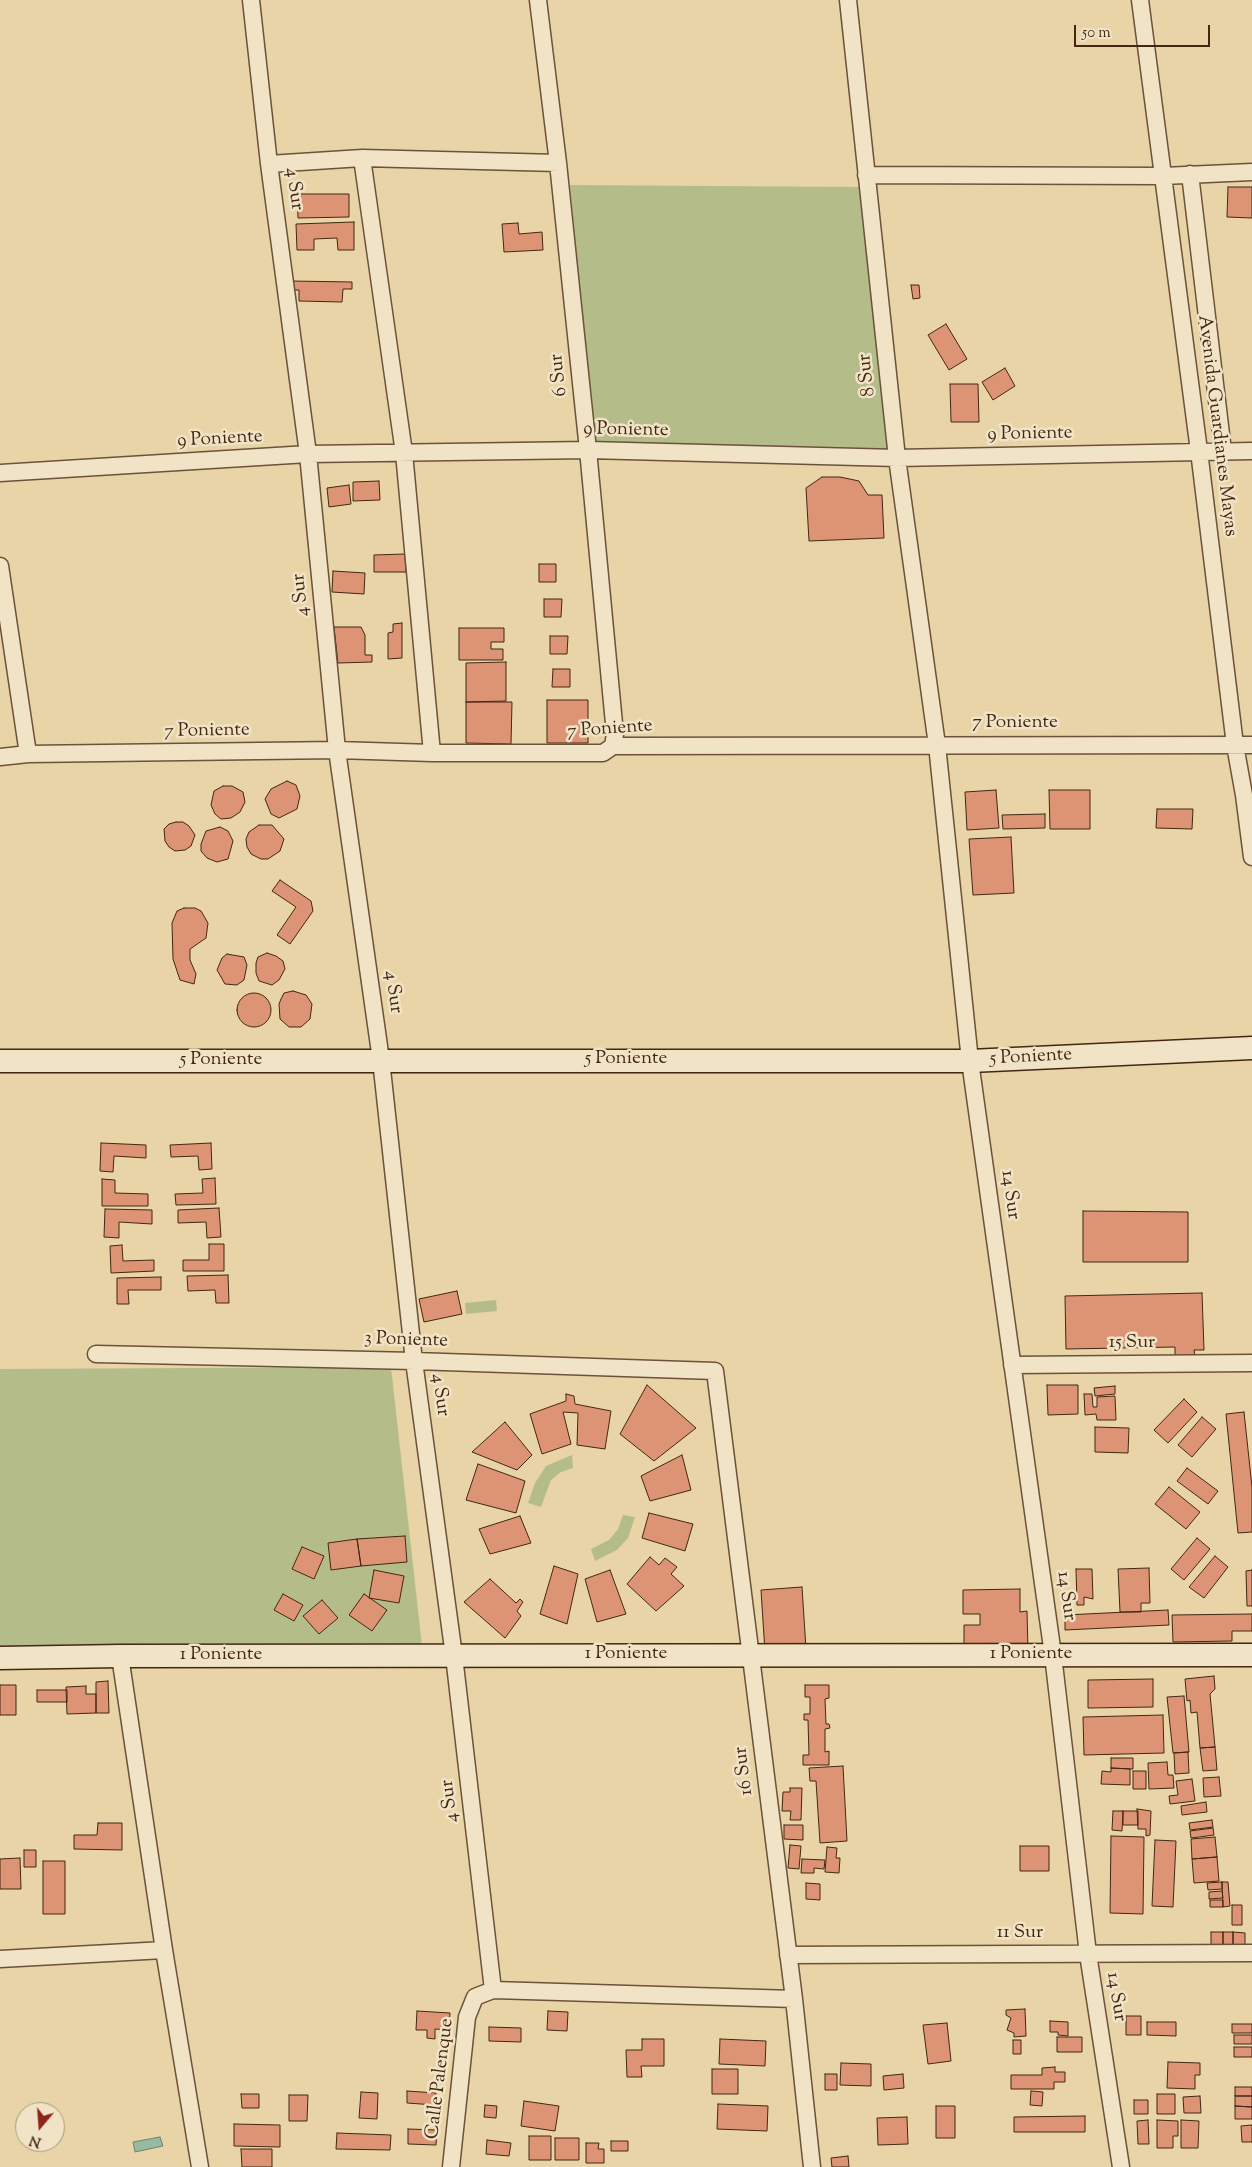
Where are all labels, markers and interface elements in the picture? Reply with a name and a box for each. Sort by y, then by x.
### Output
scale bar [1077,15,1213,47]
text: 50 m [1082,23,1111,44]
street label: 4 Sur [279,166,307,212]
street label: Avenida Guardianes Mayas [1191,314,1241,538]
street label: 6 Sur [546,352,574,398]
street label: 8 Sur [854,352,882,398]
street label: 9 Poniente [583,419,669,443]
street label: 9 Poniente [987,423,1073,447]
street label: 9 Poniente [177,426,263,454]
street label: 4 Sur [288,572,316,618]
street label: 7 Poniente [972,713,1058,735]
street label: 7 Poniente [566,716,654,744]
street label: 7 Poniente [164,720,250,744]
street label: 4 Sur [378,969,406,1015]
street label: 5 Poniente [989,1044,1073,1072]
street label: 5 Poniente [585,1049,667,1071]
street label: 5 Poniente [180,1050,262,1072]
street label: 14 Sur [994,1169,1024,1221]
street label: 3 Poniente [364,1328,448,1354]
street label: 15 Sur [1109,1333,1155,1355]
street label: 4 Sur [425,1372,453,1418]
street label: 14 Sur [1050,1570,1080,1622]
street label: 1 Poniente [585,1644,667,1666]
street label: 1 Poniente [990,1644,1072,1666]
street label: 1 Poniente [180,1645,262,1667]
street label: 16 Sur [731,1745,759,1797]
street label: 4 Sur [437,1778,465,1824]
street label: 11 Sur [997,1923,1043,1945]
street label: 14 Sur [1100,1971,1130,2023]
street label: Calle Palenque [422,2017,460,2141]
north arrow [15,2102,65,2152]
text: N [27,2129,44,2152]

